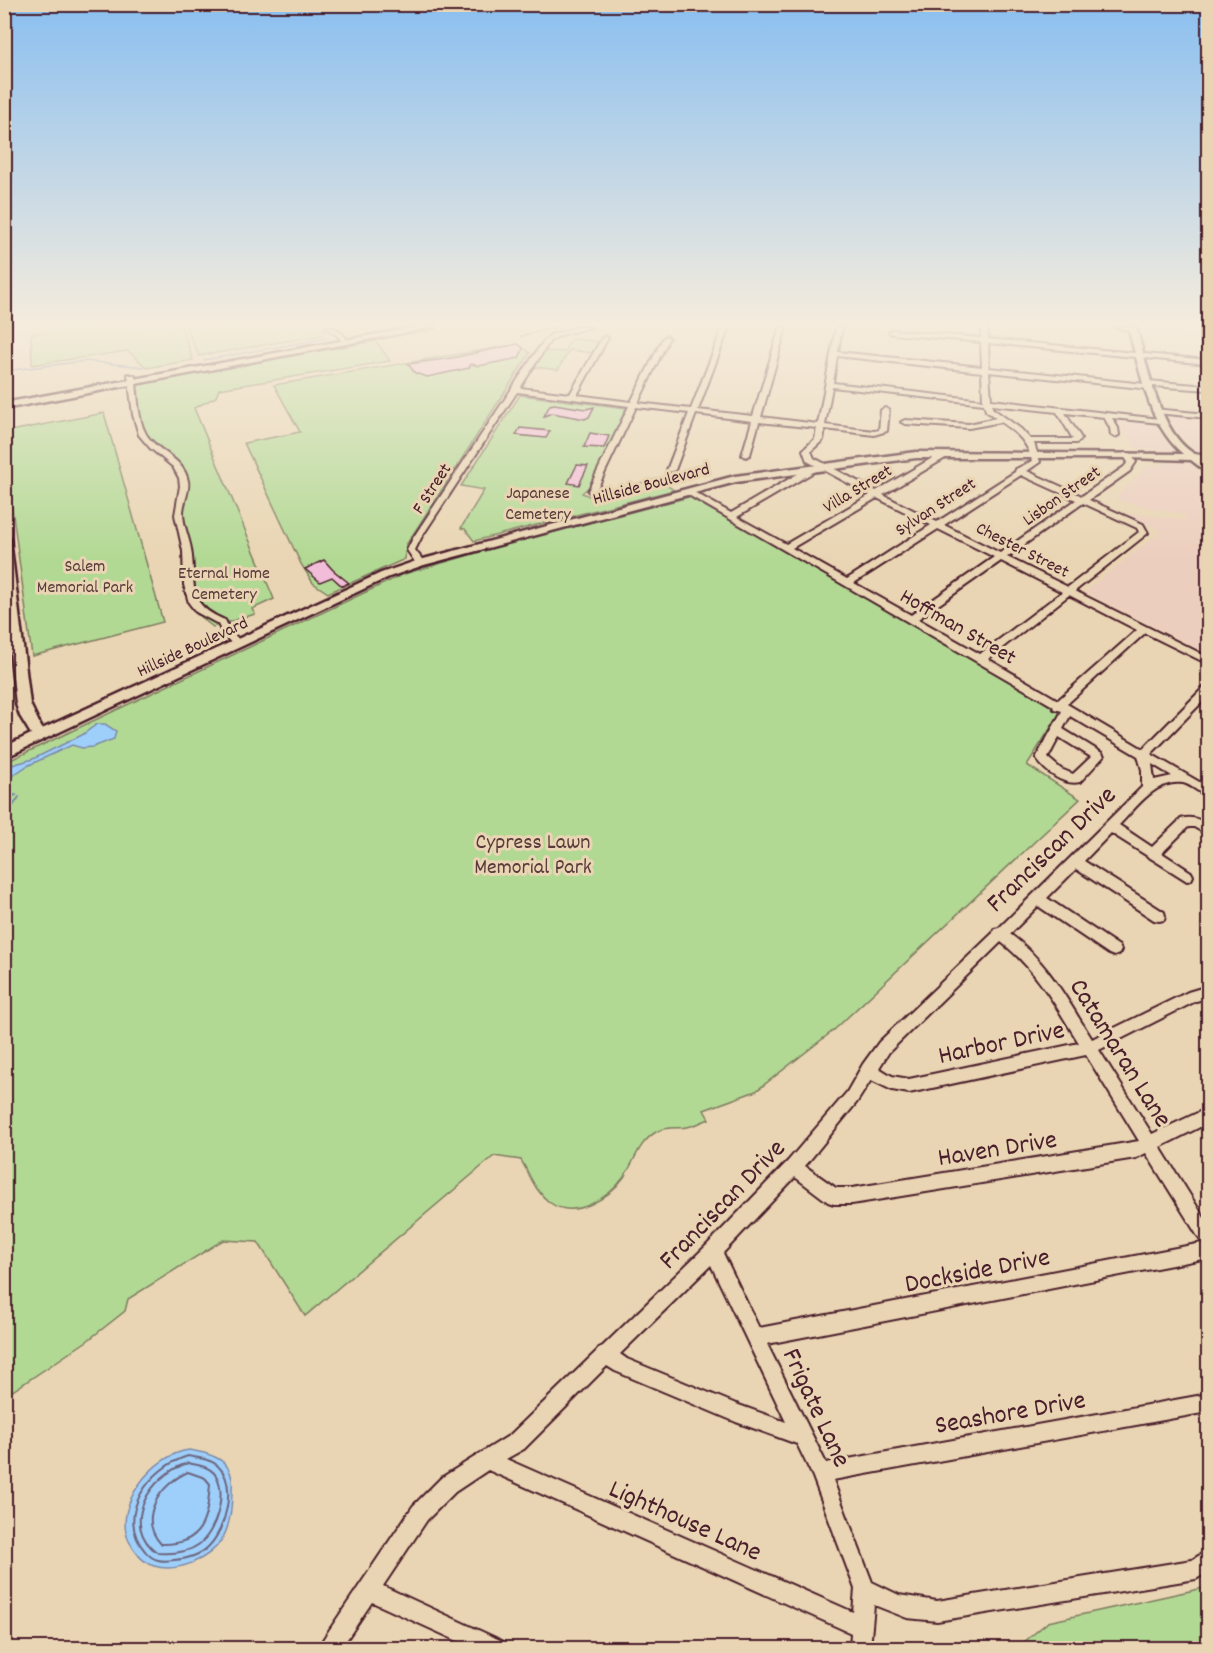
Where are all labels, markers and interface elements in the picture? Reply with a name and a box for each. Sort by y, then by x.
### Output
street label: Hillside Boulevard [590,458,713,513]
street label: F Street [407,459,459,520]
street label: Villa Street [819,459,898,521]
street label: Lisbon Street [1018,461,1107,533]
street label: Sylvan Street [891,472,982,544]
park label: Japanese Cemetery [505,482,572,528]
street label: Chester Street [971,517,1073,586]
park label: Salem Memorial Park [37,555,133,601]
park label: Eternal Home Cemetery [178,562,270,608]
street label: Hoffman Street [893,582,1021,674]
street label: Hillside Boulevard [133,612,253,685]
street label: Franciscan Drive [978,778,1127,923]
park label: Cypress Lawn Memorial Park [474,828,592,884]
street label: Catamaran Lane [1058,972,1180,1136]
street label: Harbor Drive [935,1012,1069,1077]
street label: Haven Drive [935,1122,1060,1179]
street label: Franciscan Drive [651,1131,796,1280]
street label: Dockside Drive [902,1239,1054,1306]
street label: Frigate Lane [770,1342,859,1475]
street label: Seashore Drive [932,1382,1089,1447]
street label: Lighthouse Lane [602,1471,767,1573]

